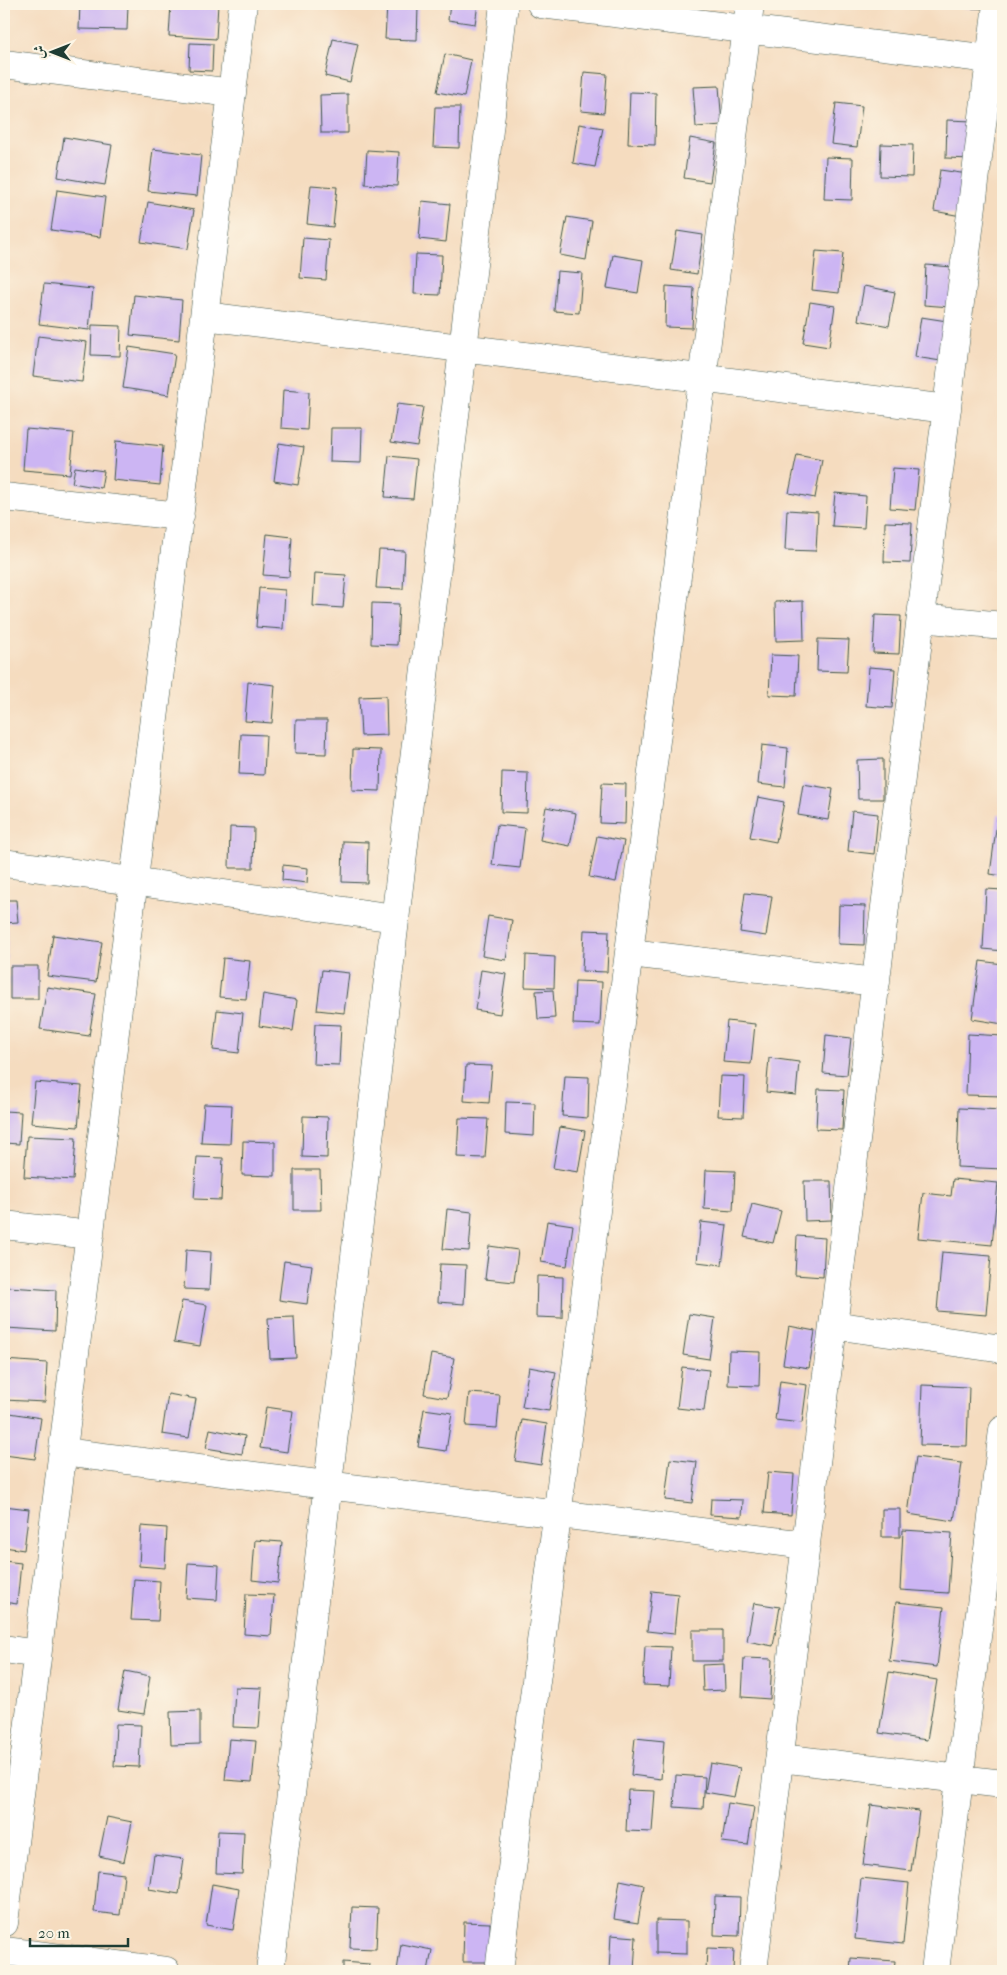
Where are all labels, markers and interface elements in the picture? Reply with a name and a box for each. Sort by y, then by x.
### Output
north arrow [28,28,78,78]
text: ش [31,45,48,59]
scale bar [30,1915,128,1947]
text: 20 m [38,1924,70,1942]

